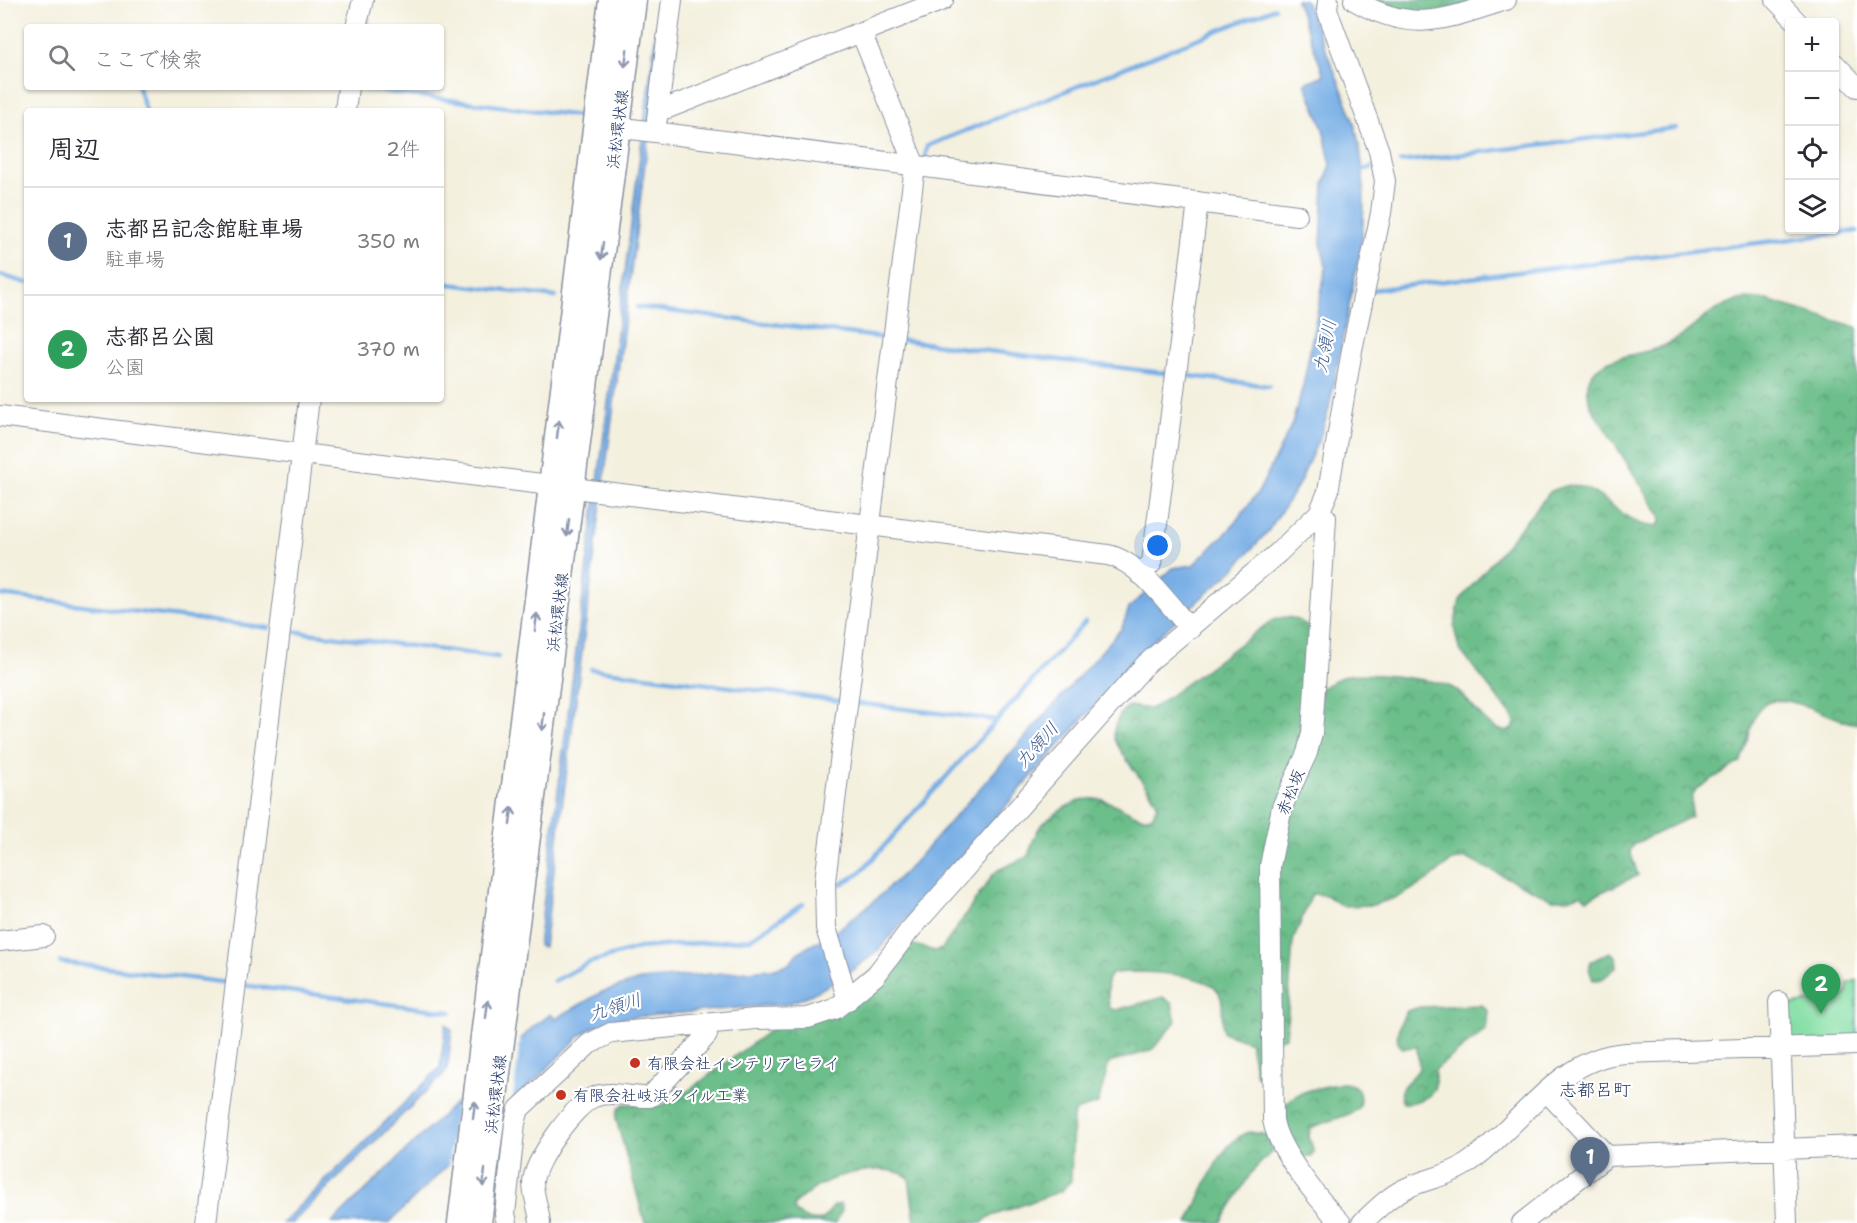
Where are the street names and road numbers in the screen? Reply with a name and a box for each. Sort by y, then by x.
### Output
street label: 浜松環状線 [602,88,633,170]
street label: 浜松環状線 [542,571,573,653]
street label: 赤松坂 [1272,766,1309,818]
street label: 浜松環状線 [480,1053,511,1135]

